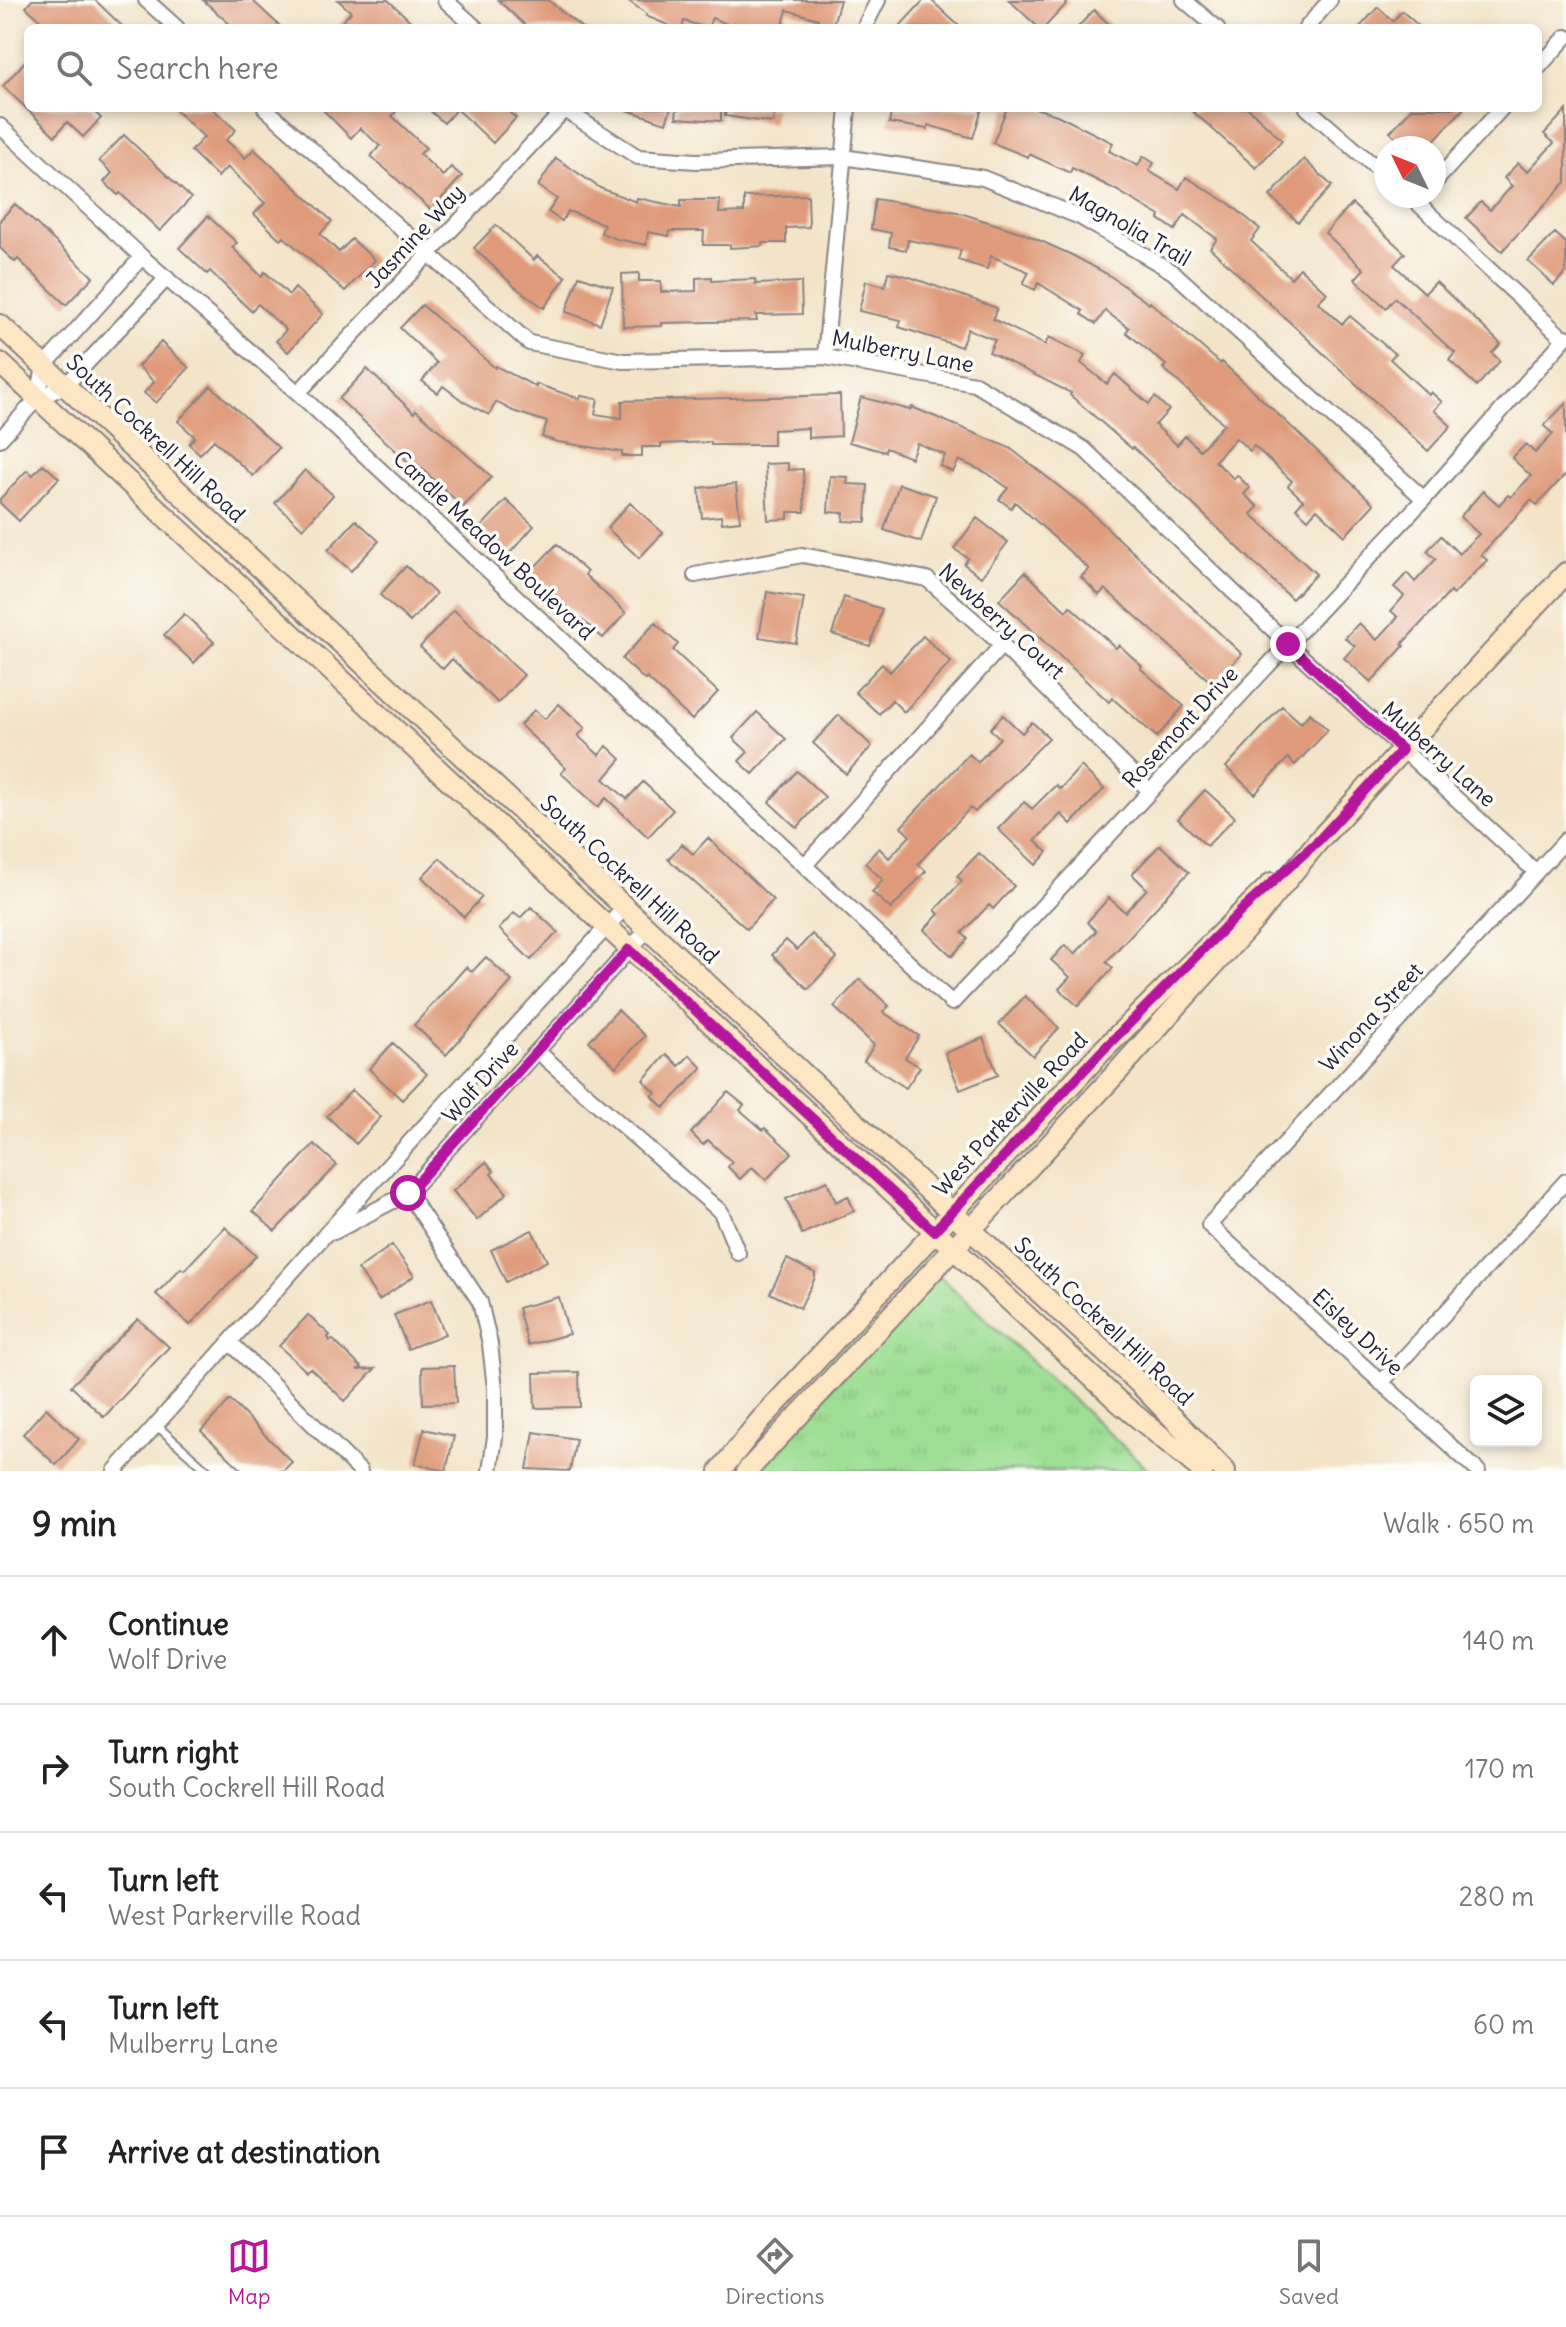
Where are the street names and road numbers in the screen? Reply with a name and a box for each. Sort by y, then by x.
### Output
street label: Jasmine Way [360,178,470,294]
street label: Magnolia Trail [1064,180,1196,272]
street label: Mulberry Lane [830,324,976,378]
street label: South Cockrell Hill Road [61,348,251,528]
street label: Candle Meadow Boulevard [387,444,601,646]
street label: Newberry Court [933,557,1071,685]
street label: Rosemont Drive [1116,660,1244,794]
street label: Mulberry Lane [1376,695,1502,813]
street label: South Cockrell Hill Road [535,789,725,969]
street label: Winona Street [1313,957,1429,1077]
street label: West Parkerville Road [927,1026,1093,1202]
street label: Wolf Drive [436,1035,524,1129]
street label: South Cockrell Hill Road [1009,1231,1199,1411]
street label: Eisley Drive [1307,1283,1409,1381]

